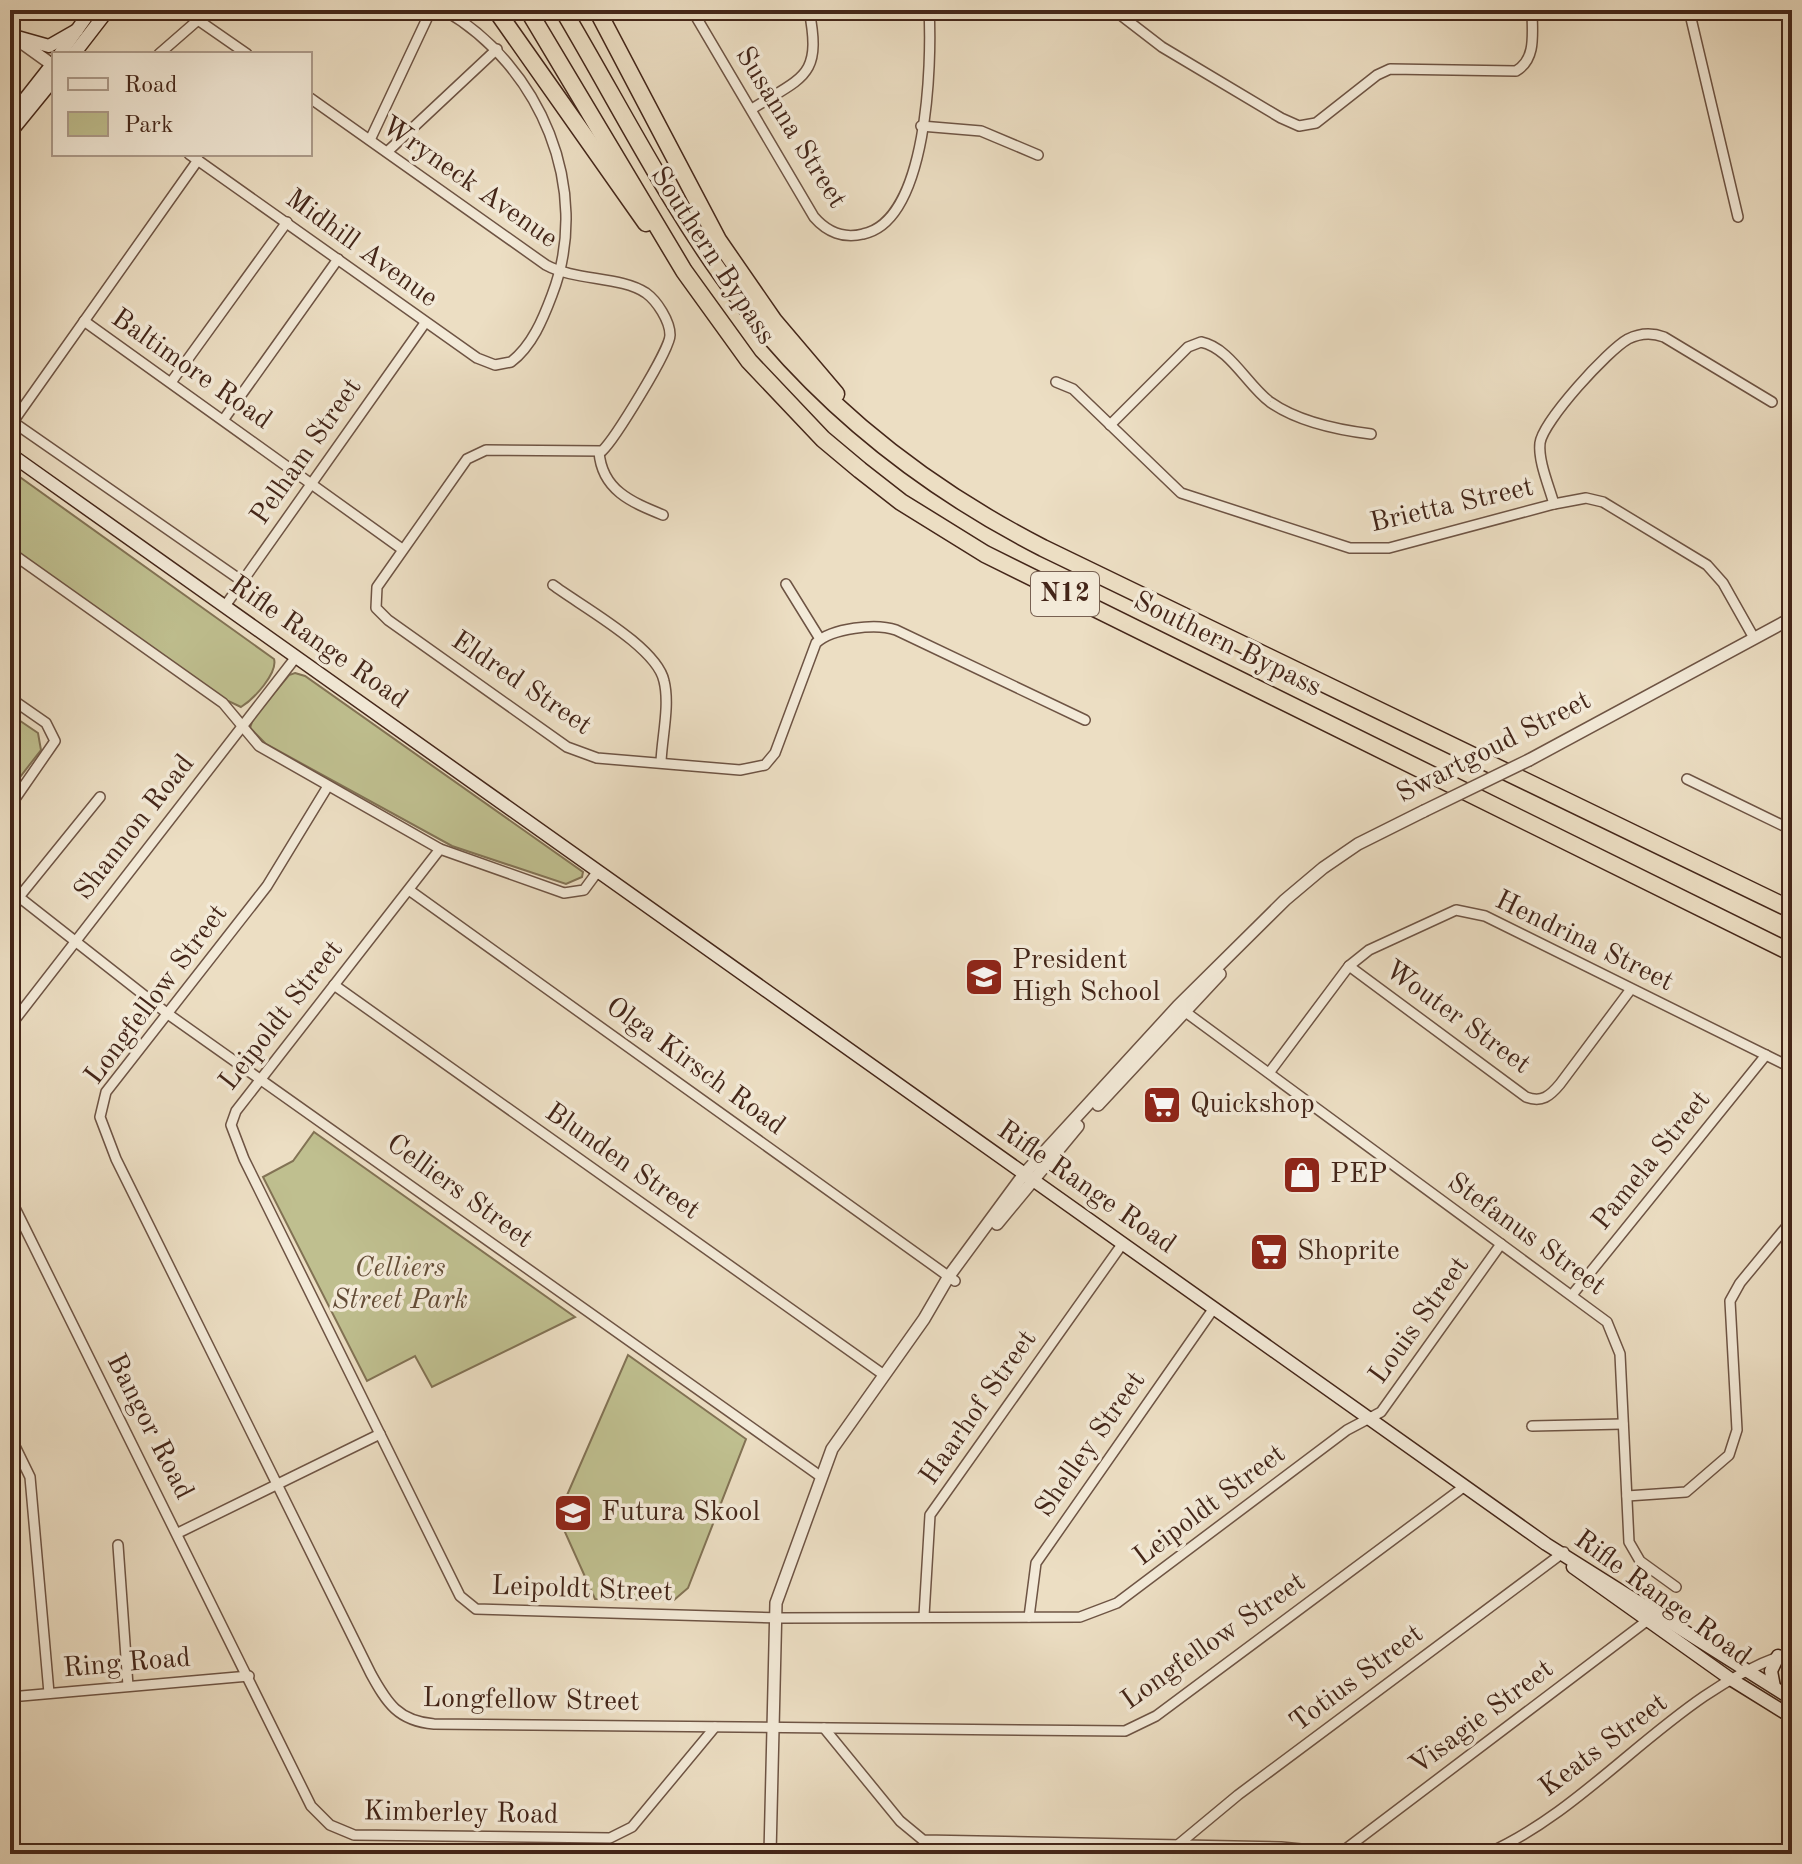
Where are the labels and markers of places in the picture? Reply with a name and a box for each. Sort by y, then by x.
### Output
place label: President High School [1012,947,1160,1007]
school or university icon: President High School [963,956,1005,998]
supermarket icon: Quickshop [1141,1084,1183,1126]
place label: Quickshop [1190,1091,1315,1119]
shop icon: PEP [1281,1154,1323,1196]
place label: PEP [1330,1161,1387,1189]
supermarket icon: Shoprite [1248,1231,1290,1273]
place label: Shoprite [1297,1238,1400,1266]
school or university icon: Futura Skool [552,1492,594,1534]
place label: Futura Skool [601,1499,760,1527]

